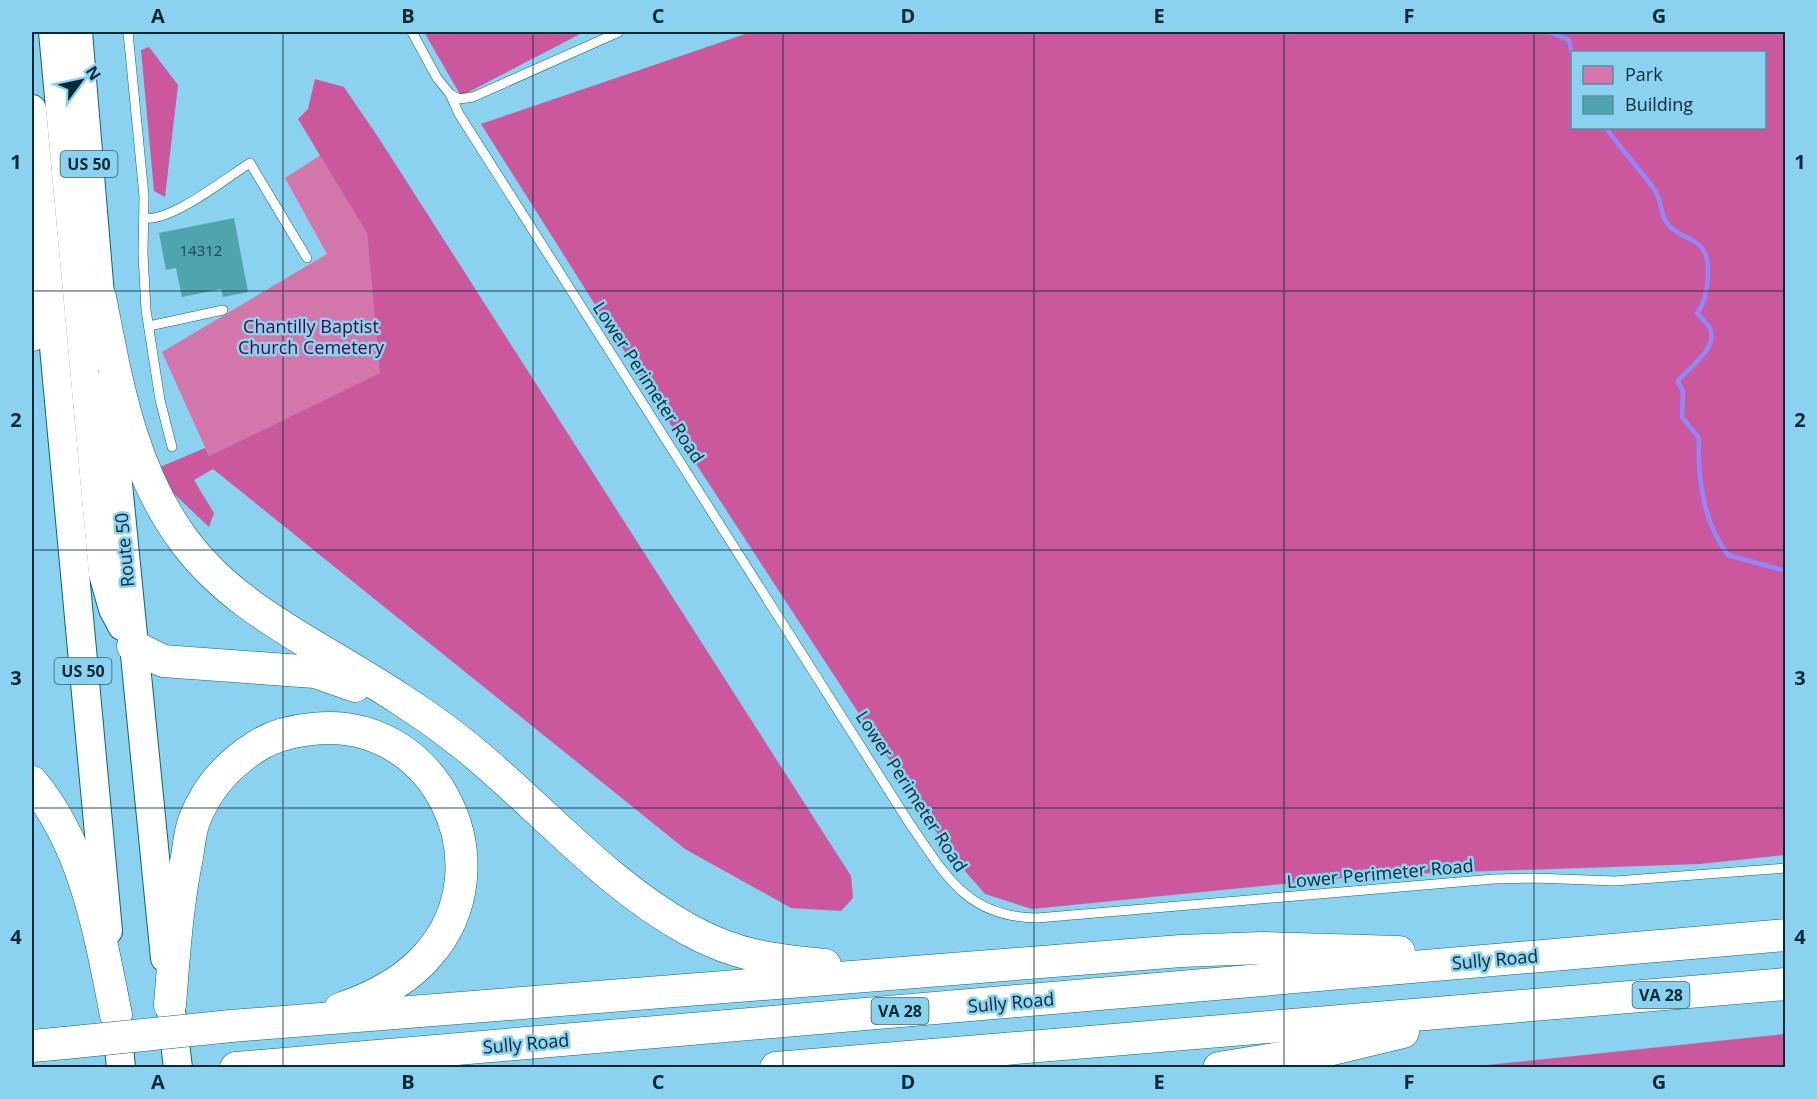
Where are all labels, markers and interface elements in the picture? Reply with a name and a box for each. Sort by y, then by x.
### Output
text: A [151,2,165,29]
text: B [401,2,415,29]
text: C [652,2,665,29]
text: D [901,2,915,29]
text: E [1153,2,1165,29]
text: F [1404,2,1414,29]
text: G [1652,2,1666,29]
north arrow [51,51,111,111]
legend [1571,51,1766,129]
text: N [81,61,106,84]
text: Park [1625,62,1663,86]
text: Building [1625,92,1693,116]
text: 1 [10,148,22,175]
text: 1 [1794,148,1806,175]
road number: US 50 [60,151,118,177]
house number: 14312 [180,240,222,260]
street label: Lower Perimeter Road [588,297,710,467]
park label: Chantilly Baptist Church Cemetery [238,314,385,359]
text: 2 [10,406,22,433]
text: 2 [1794,406,1806,433]
street label: Route 50 [109,512,139,588]
road number: US 50 [54,658,112,684]
text: 3 [10,664,22,691]
text: 3 [1794,664,1806,691]
street label: Lower Perimeter Road [851,706,973,876]
street label: Lower Perimeter Road [1286,853,1474,893]
text: 4 [10,923,22,950]
text: 4 [1794,923,1806,950]
street label: Sully Road [1451,943,1539,975]
road number: VA 28 [1632,982,1690,1008]
street label: Sully Road [967,986,1055,1018]
road number: VA 28 [872,998,928,1024]
street label: Sully Road [482,1027,570,1059]
text: A [151,1068,165,1095]
text: B [401,1068,415,1095]
text: C [652,1068,665,1095]
text: D [901,1068,915,1095]
text: E [1153,1068,1165,1095]
text: F [1404,1068,1414,1095]
text: G [1652,1068,1666,1095]

